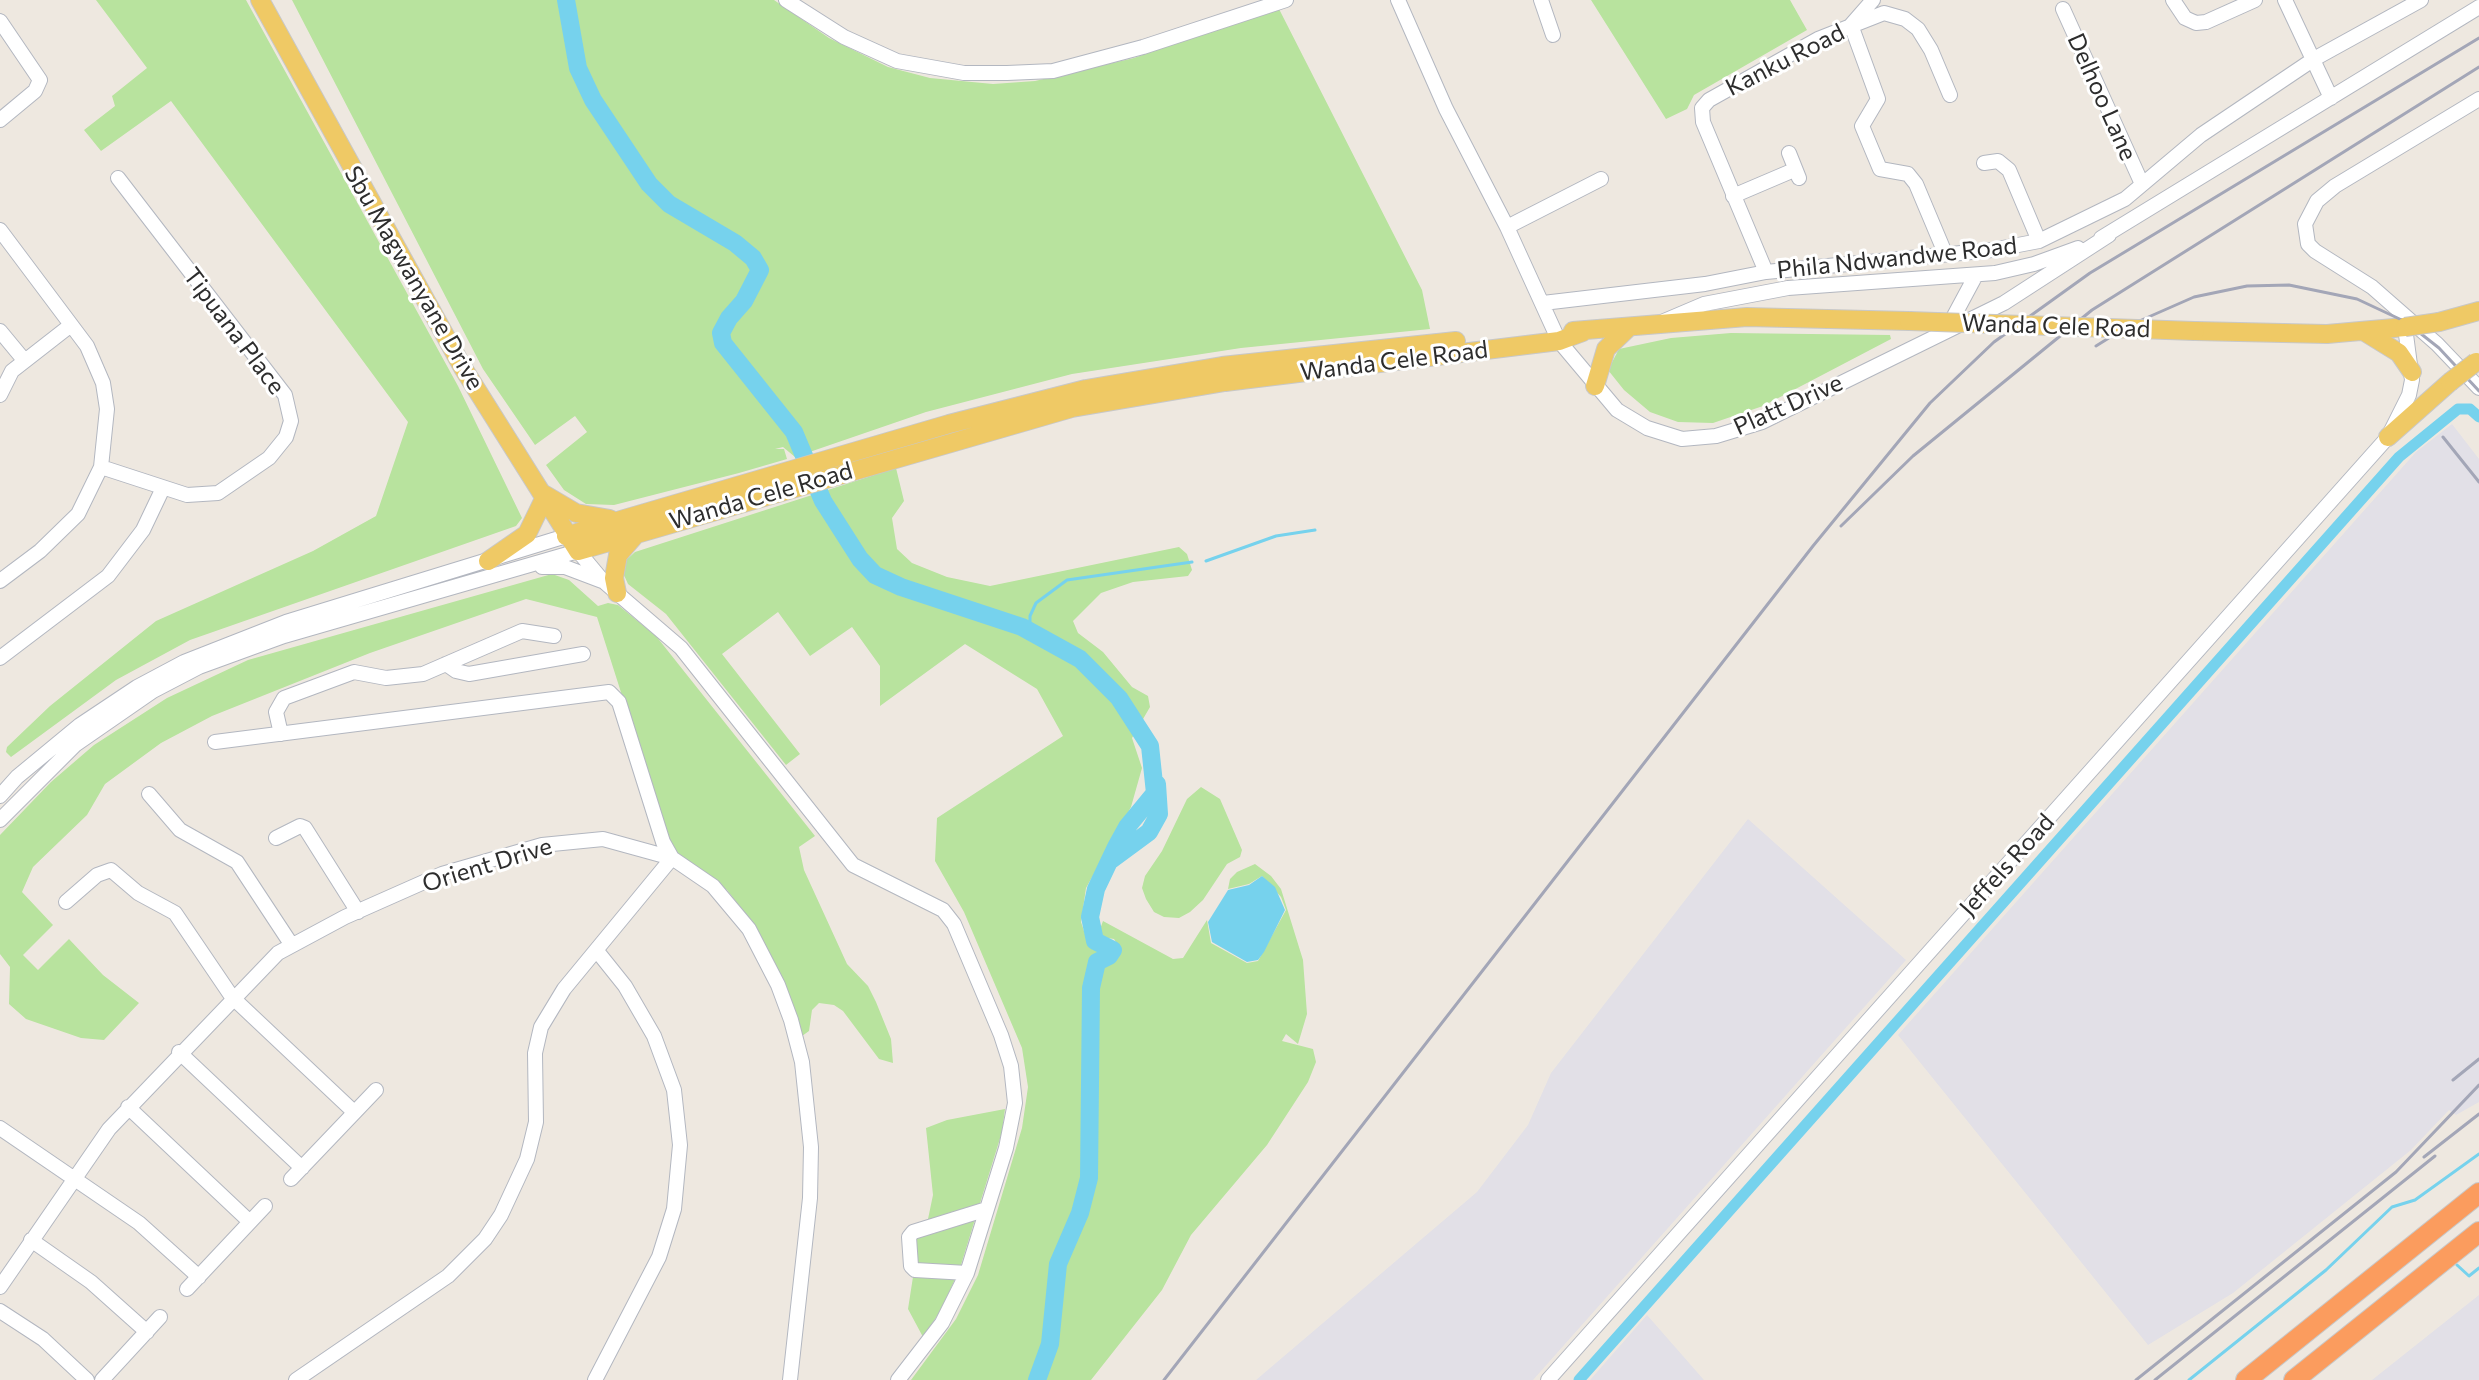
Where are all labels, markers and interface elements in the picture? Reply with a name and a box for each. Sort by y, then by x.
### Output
street label: Kanku Road [1721,18,1849,102]
street label: Delhoo Lane [2061,29,2143,165]
street label: Sbu Magwanyane Drive [338,161,490,395]
street label: Phila Ndwandwe Road [1775,231,2019,285]
street label: Tipuana Place [177,262,291,400]
street label: Wanda Cele Road [1961,308,2151,344]
street label: Wanda Cele Road [1298,335,1490,387]
street label: Platt Drive [1729,368,1847,442]
street label: Wanda Cele Road [666,456,856,536]
street label: Jeffels Road [1954,808,2060,922]
street label: Orient Drive [419,832,555,898]

